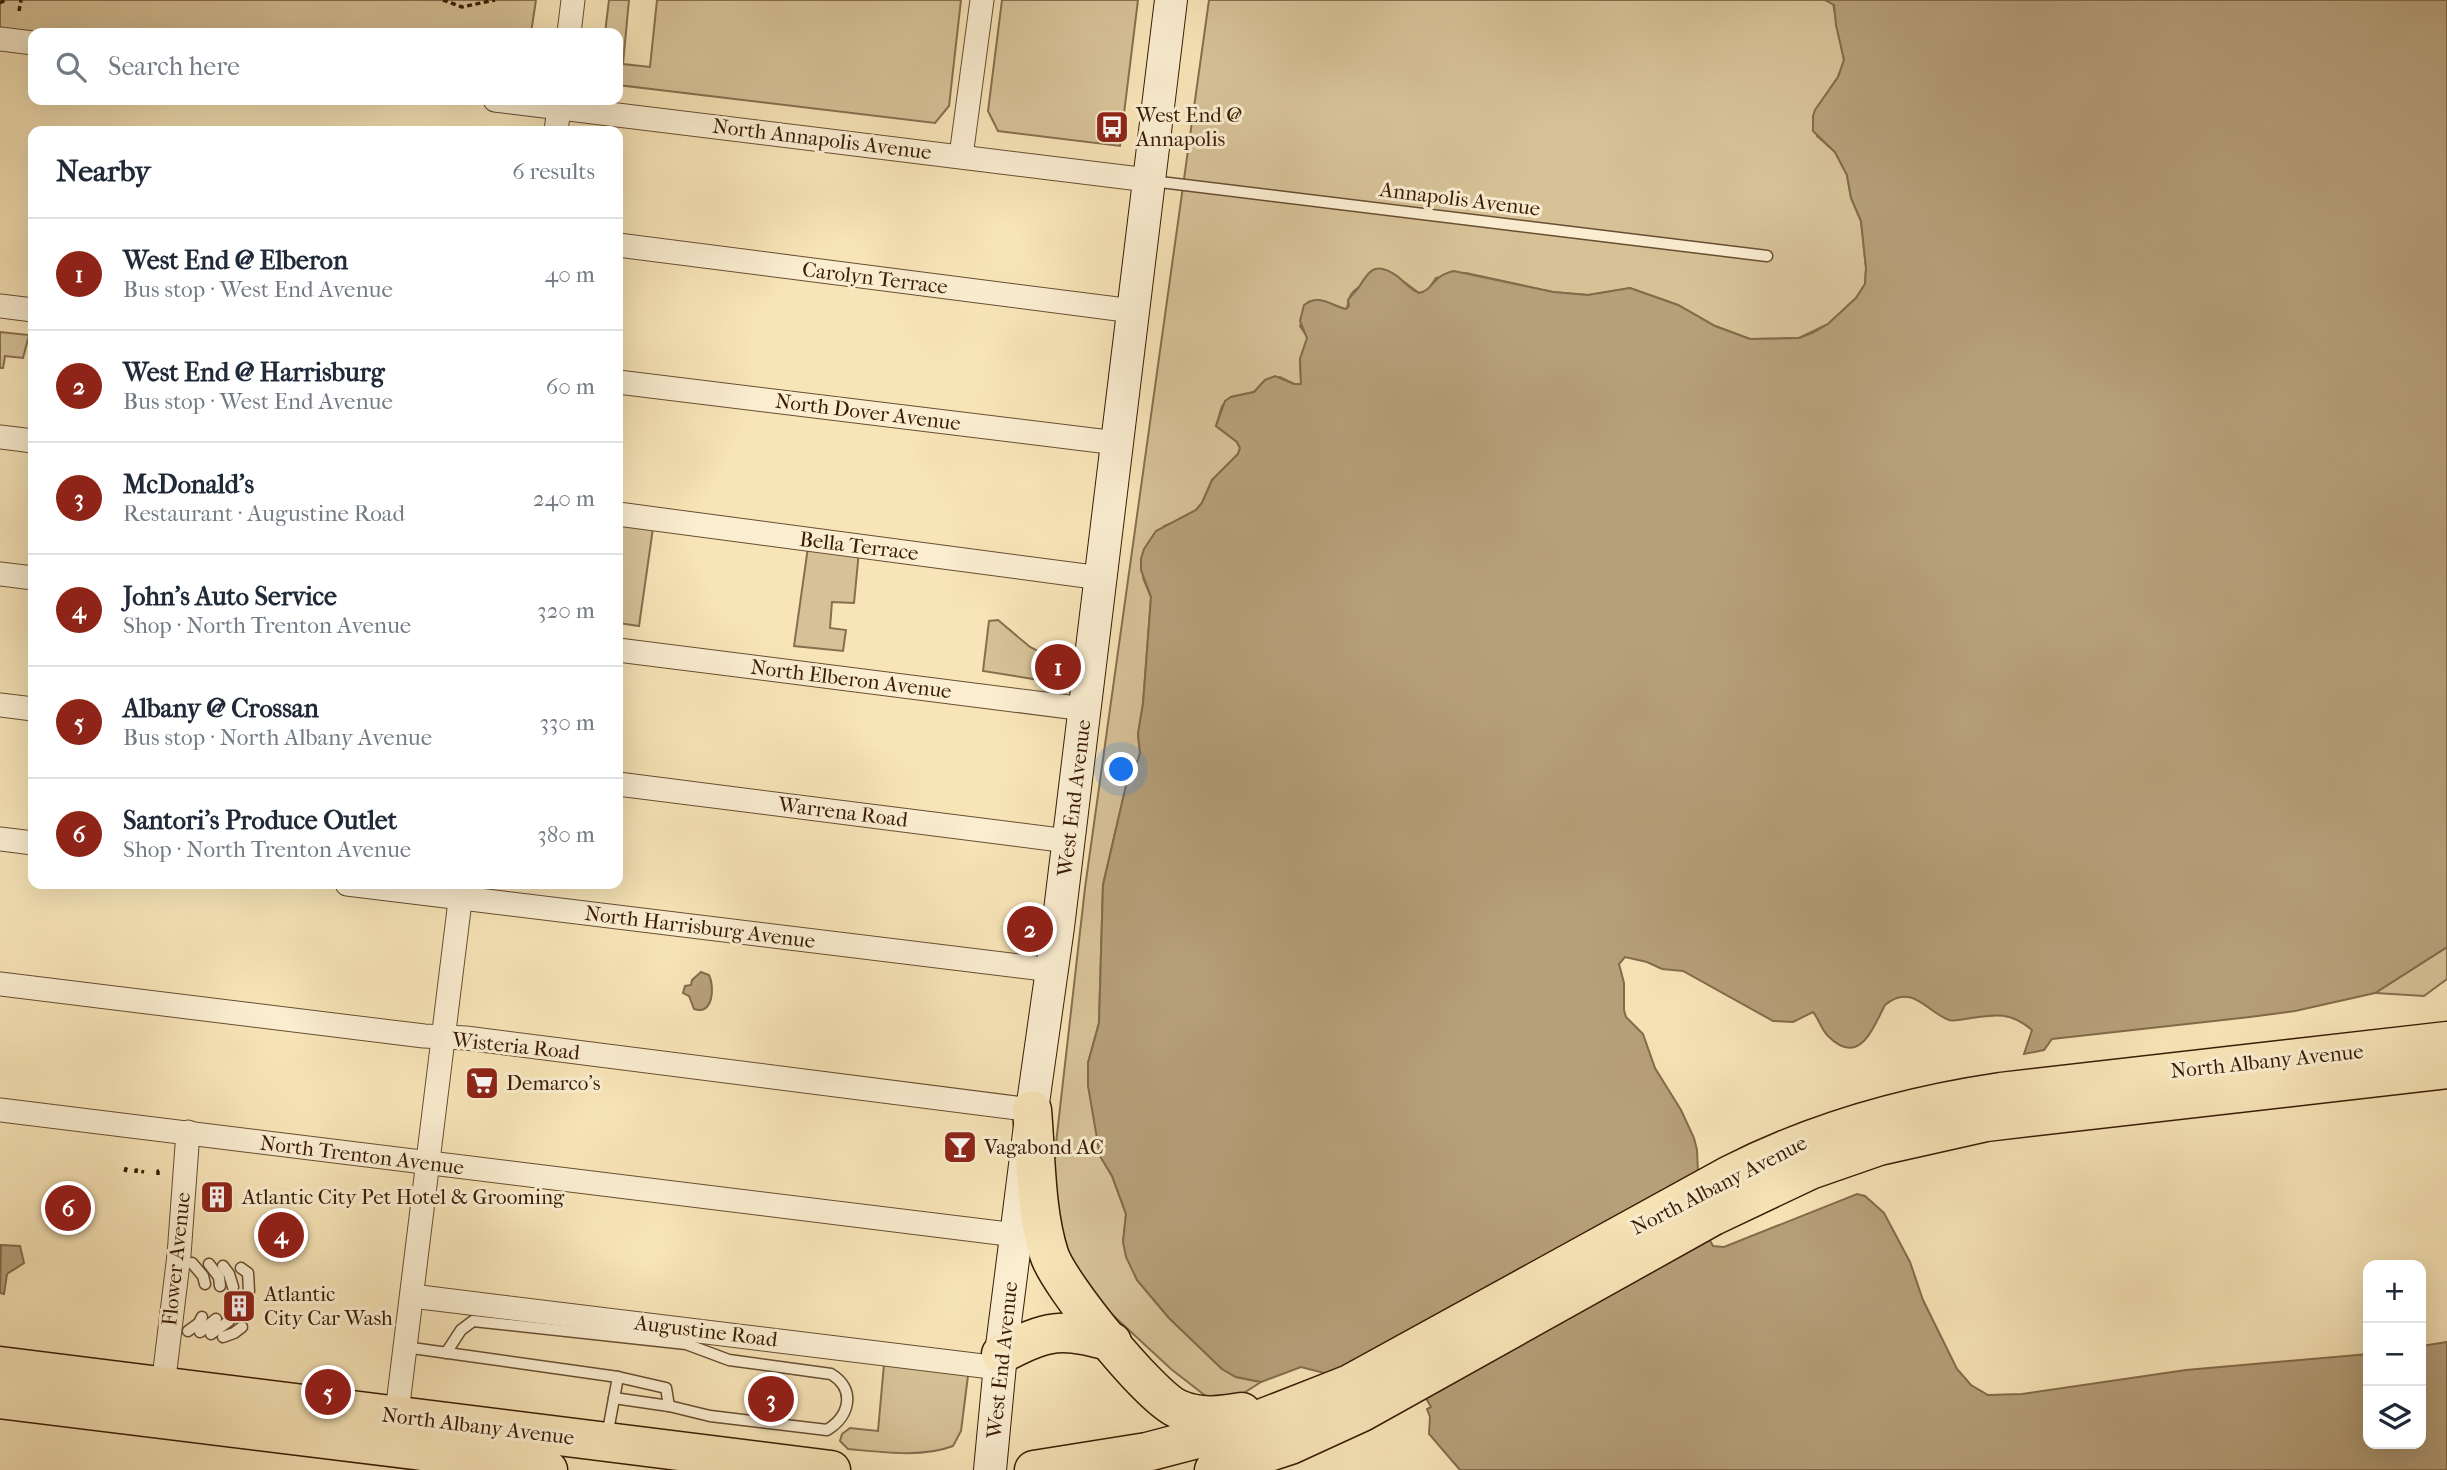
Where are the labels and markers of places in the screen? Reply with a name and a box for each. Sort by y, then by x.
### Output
place label: West End @ Annapolis [1135,103,1242,151]
bus stop icon: West End @ Annapolis [1093,108,1131,146]
pin: 1 [1035,641,1081,693]
pin: 2 [1007,903,1053,955]
supermarket icon: Demarco's [463,1064,501,1102]
place label: Demarco's [506,1071,601,1095]
bar icon: Vagabond AC [941,1128,979,1166]
place label: Vagabond AC [983,1135,1104,1159]
building icon: Atlantic City Pet Hotel & Grooming [198,1178,236,1216]
pin: 6 [45,1182,91,1234]
place label: Atlantic City Pet Hotel & Grooming [241,1185,565,1209]
pin: 4 [258,1209,304,1261]
place label: Atlantic City Car Wash [263,1282,393,1330]
building icon: Atlantic City Car Wash [220,1287,258,1325]
pin: 5 [305,1366,351,1418]
pin: 3 [748,1373,794,1425]

